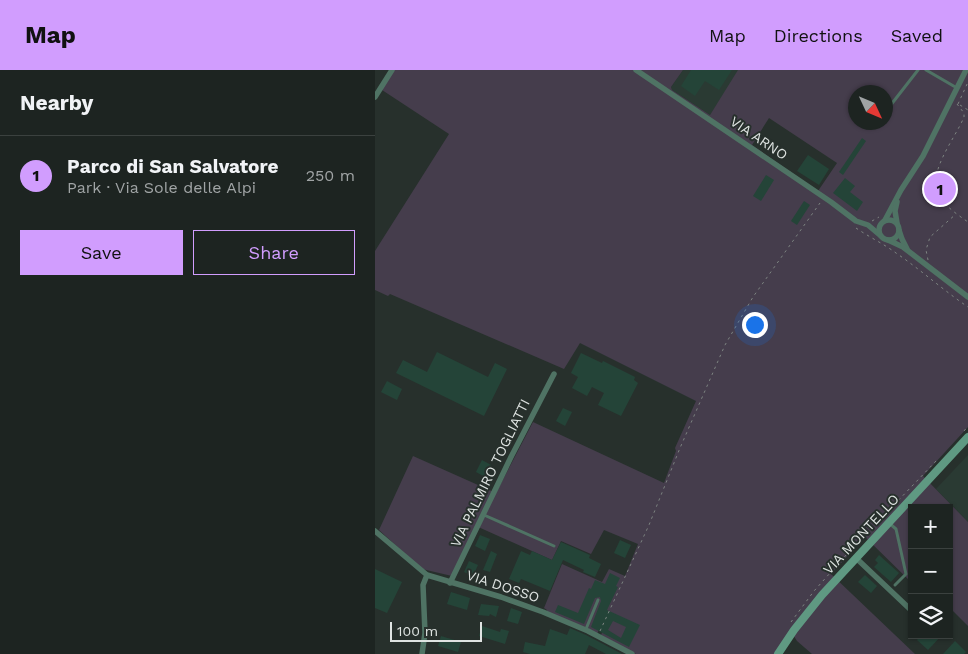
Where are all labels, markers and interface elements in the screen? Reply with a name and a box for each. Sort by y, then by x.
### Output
text: Map [25,21,76,49]
text: Map [709,25,746,46]
text: Directions [774,25,863,46]
text: Saved [891,25,943,46]
north arrow [848,85,893,130]
text: Nearby [20,90,93,115]
street label: VIA ARNO [727,113,791,163]
text: Parco di San Salvatore [67,155,278,178]
text: 1 [33,166,39,185]
text: 250 m [306,166,355,185]
pin: 1 [924,170,956,208]
text: Park · Via Sole delle Alpi [67,178,256,197]
button: Save [20,230,183,275]
button: Share [193,230,355,275]
your location [742,312,768,338]
street label: VIA PALMIRO TOGLIATTI [447,396,533,550]
street label: VIA MONTELLO [820,491,902,577]
map controls [908,504,953,639]
button: + [908,504,953,549]
button: − [908,549,953,594]
street label: VIA DOSSO [465,567,541,605]
button: layers [908,594,953,639]
scale bar [390,619,483,642]
text: 100 m [397,623,438,639]

